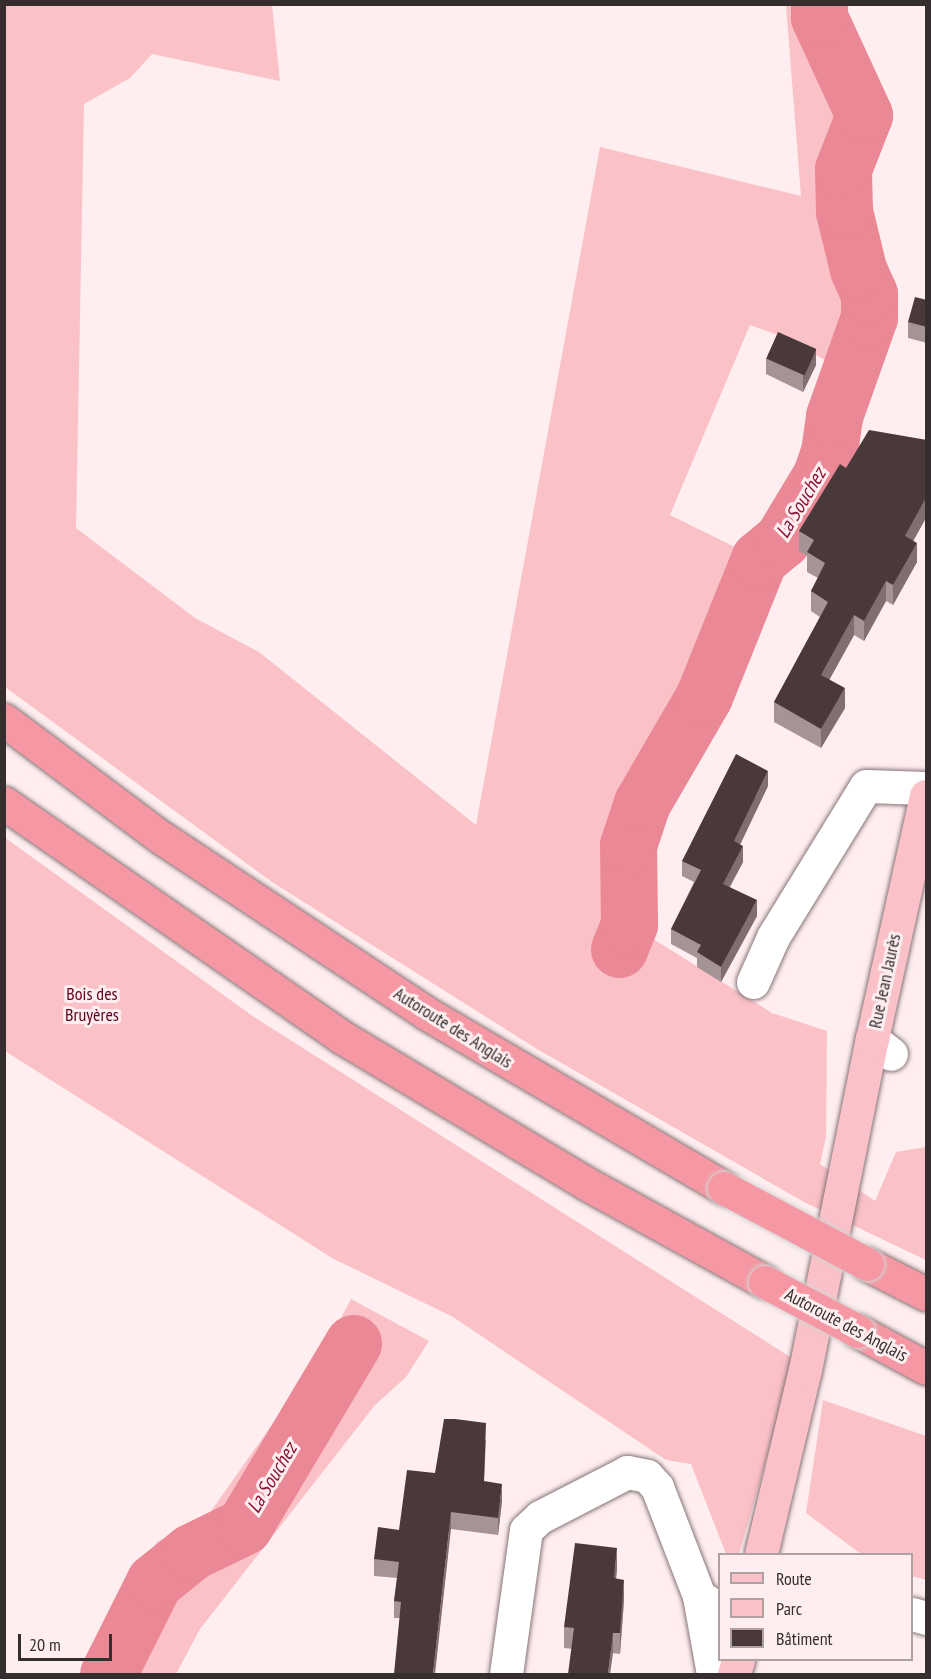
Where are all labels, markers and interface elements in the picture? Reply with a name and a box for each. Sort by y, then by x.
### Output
water label: La Souchez [771,464,831,542]
street label: Rue Jean Jaurès [864,932,906,1030]
street label: Autoroute des Anglais [390,983,516,1073]
park label: Bois des Bruyères [65,984,119,1026]
street label: Autoroute des Anglais [781,1283,911,1367]
water label: La Souchez [242,1439,302,1517]
legend [718,1553,913,1661]
text: Route [776,1567,812,1590]
text: Parc [776,1597,802,1620]
scale bar [21,1622,116,1660]
text: Bâtiment [776,1627,833,1650]
text: 20 m [29,1633,61,1656]

